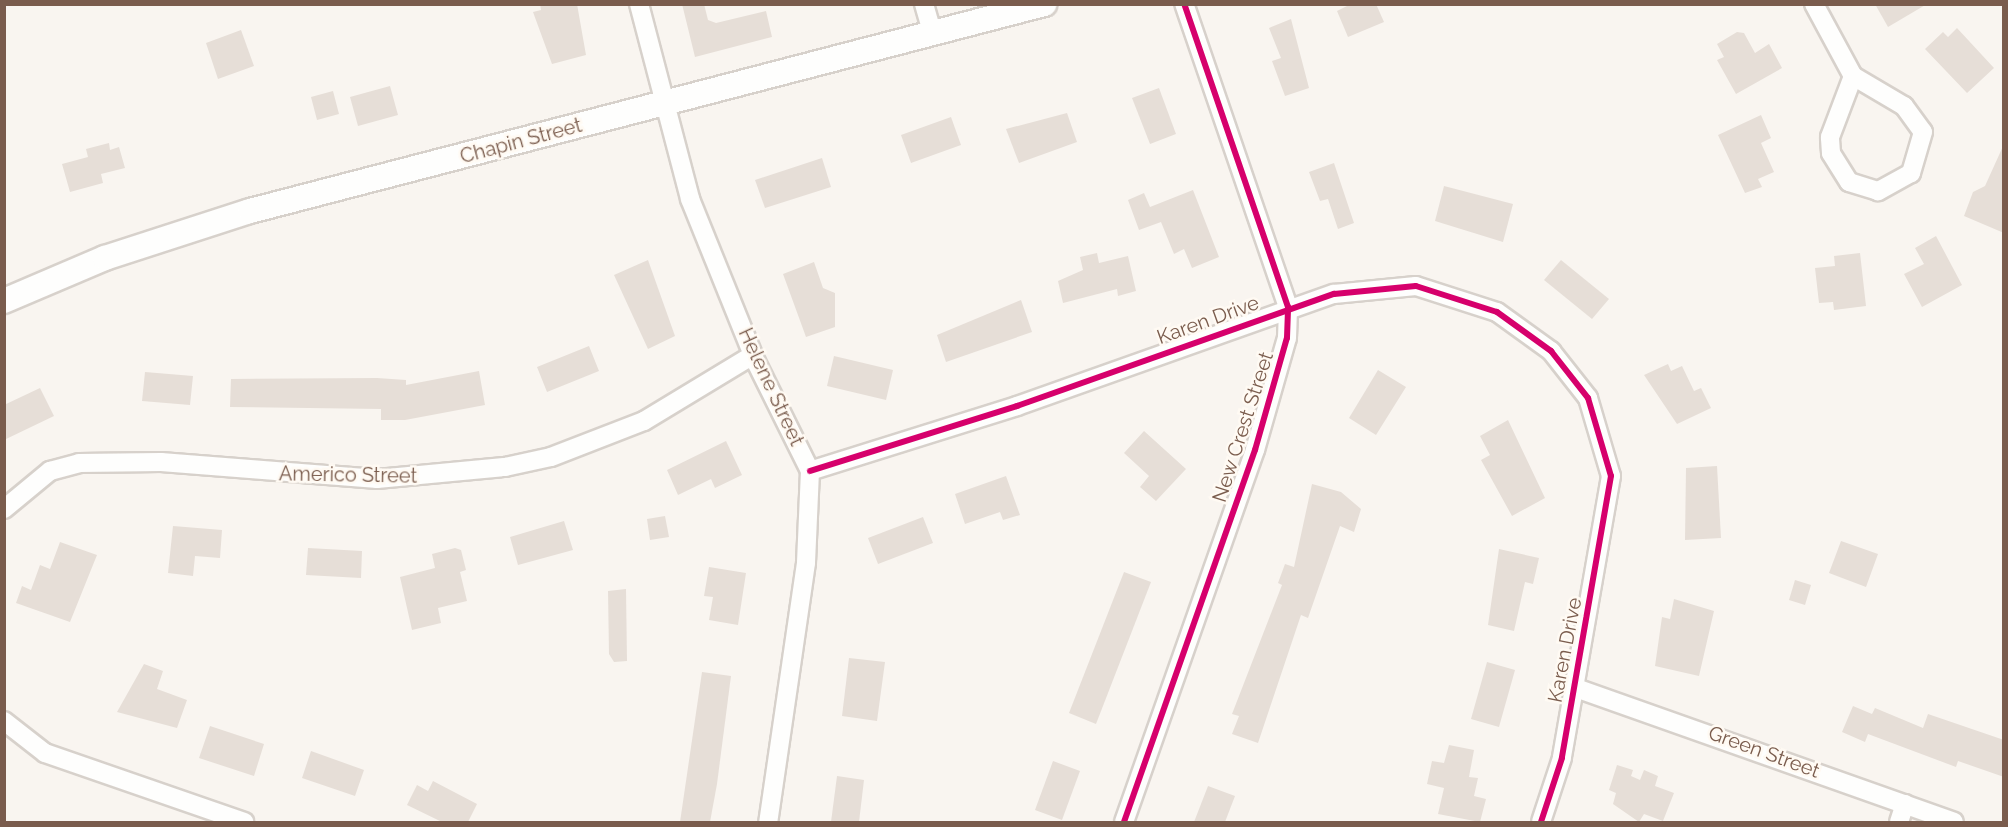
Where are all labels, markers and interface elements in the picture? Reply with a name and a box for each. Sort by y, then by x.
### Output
street label: Chapin Street [457,113,585,169]
street label: Karen Drive [1154,290,1262,350]
street label: Helene Street [733,324,809,450]
street label: New Crest Street [1207,349,1279,505]
street label: Americo Street [279,462,417,488]
street label: Karen Drive [1543,595,1587,705]
street label: Green Street [1705,721,1823,783]

